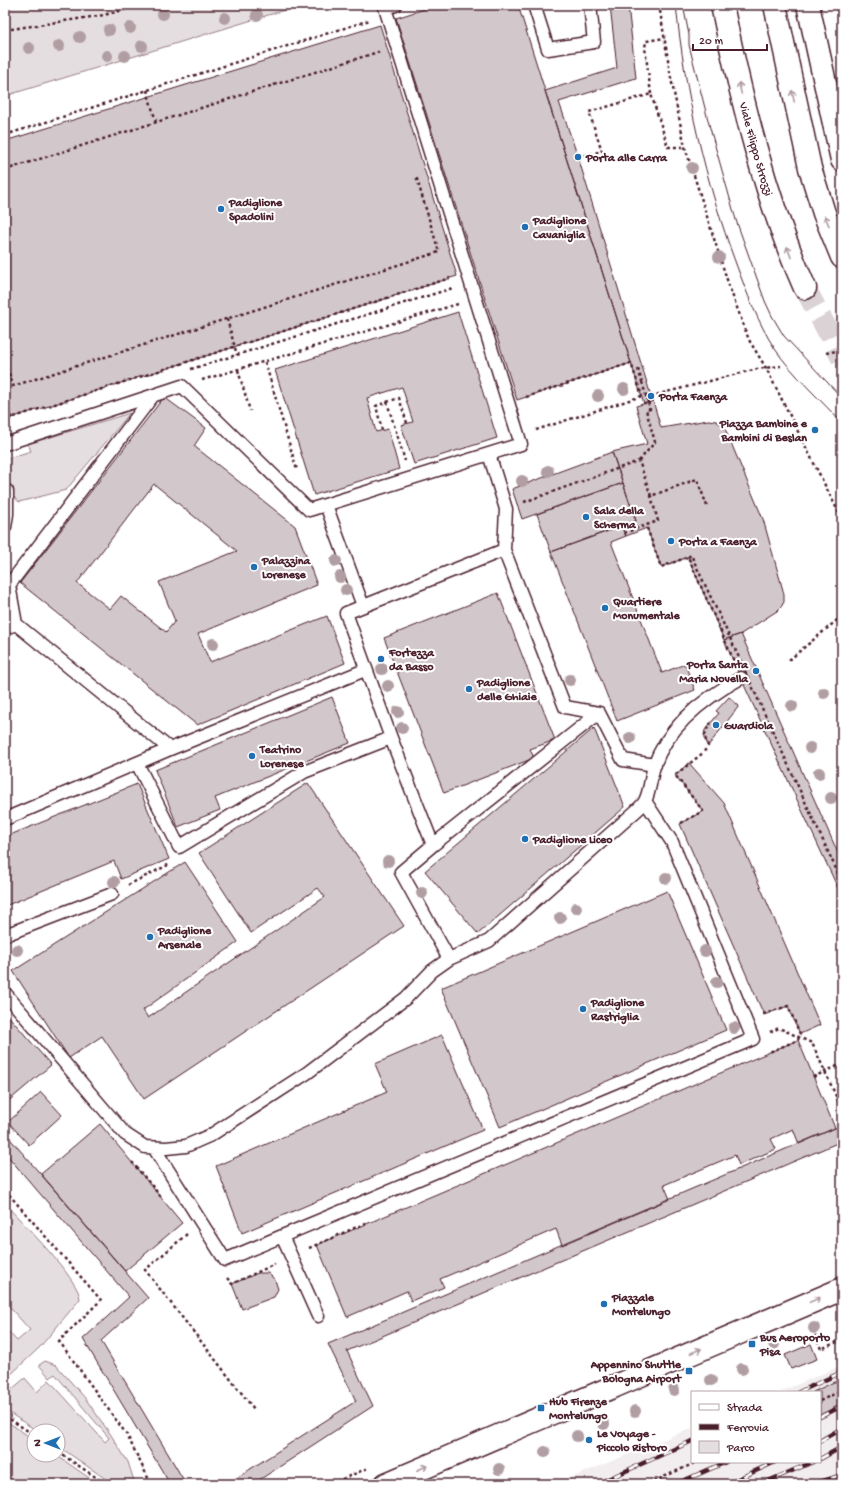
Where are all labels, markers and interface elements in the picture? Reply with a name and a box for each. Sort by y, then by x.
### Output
scale bar [693,26,767,52]
text: 20 m [699,35,724,49]
one-way arrow [735,82,743,95]
one-way arrow [789,89,797,102]
street label: Viale Filippo Strozzi [735,100,775,198]
marker: Porta alle Carra [573,152,583,162]
place label: Porta alle Carra [585,152,668,166]
place label: Padiglione Spadolini [228,197,283,225]
marker: Padiglione Spadolini [216,204,226,214]
place label: Padiglione Cavaniglia [532,215,587,243]
one-way arrow [823,215,831,227]
marker: Padiglione Cavaniglia [520,222,530,232]
one-way arrow [785,247,793,259]
marker: Porta Faenza [646,391,656,401]
place label: Porta Faenza [658,391,728,405]
place label: Piazza Bambine e Bambini di Beslan [719,418,808,446]
marker: Piazza Bambine e Bambini di Beslan [810,425,820,435]
place label: Sala della Scherma [594,505,645,533]
marker: Sala della Scherma [581,512,591,522]
marker: Porta a Faenza [666,536,676,546]
place label: Porta a Faenza [678,536,758,550]
place label: Palazzina Lorenese [261,555,311,583]
marker: Palazzina Lorenese [249,562,259,572]
place label: Quartiere Monumentale [613,596,681,624]
marker: Quartiere Monumentale [600,603,610,613]
place label: Fortezza da Basso [388,647,435,675]
marker: Fortezza da Basso [376,654,386,664]
place label: Porta Santa Maria Novella [679,659,749,687]
marker: Porta Santa Maria Novella [751,666,761,676]
place label: Padiglione delle Ghiaie [476,677,537,705]
marker: Padiglione delle Ghiaie [464,684,474,694]
marker: Guardiola [711,720,721,730]
place label: Guardiola [724,720,775,734]
place label: Teatrino Lorenese [259,744,304,772]
marker: Teatrino Lorenese [247,751,257,761]
marker: Padiglione Liceo [520,834,530,844]
place label: Padiglione Liceo [532,834,613,848]
place label: Padiglione Arsenale [157,925,212,953]
marker: Padiglione Arsenale [145,932,155,942]
place label: Padiglione Rastriglia [590,997,645,1025]
marker: Padiglione Rastriglia [578,1004,588,1014]
place label: Piazzale Montelungo [611,1292,671,1320]
one-way arrow [809,1296,821,1304]
marker: Piazzale Montelungo [599,1299,609,1309]
place label: Bus Aeroporto Pisa [759,1332,831,1360]
marker: Bus Aeroporto Pisa [747,1339,757,1349]
one-way arrow [689,1347,701,1355]
place label: Appennino Shuttle Bologna Airport [590,1359,682,1387]
marker: Appennino Shuttle Bologna Airport [684,1366,694,1376]
legend [691,1391,821,1463]
place label: Hub Firenze Montelungo [549,1396,608,1424]
text: Strada [727,1402,762,1416]
marker: Hub Firenze Montelungo [536,1403,546,1413]
text: Ferrovia [726,1422,769,1436]
north arrow [26,1423,66,1463]
place label: Le Voyage - Piccolo Ristoro [596,1428,668,1456]
marker: Le Voyage - Piccolo Ristoro [584,1435,594,1445]
text: N [32,1439,44,1447]
text: Parco [726,1442,755,1456]
one-way arrow [415,1464,427,1472]

